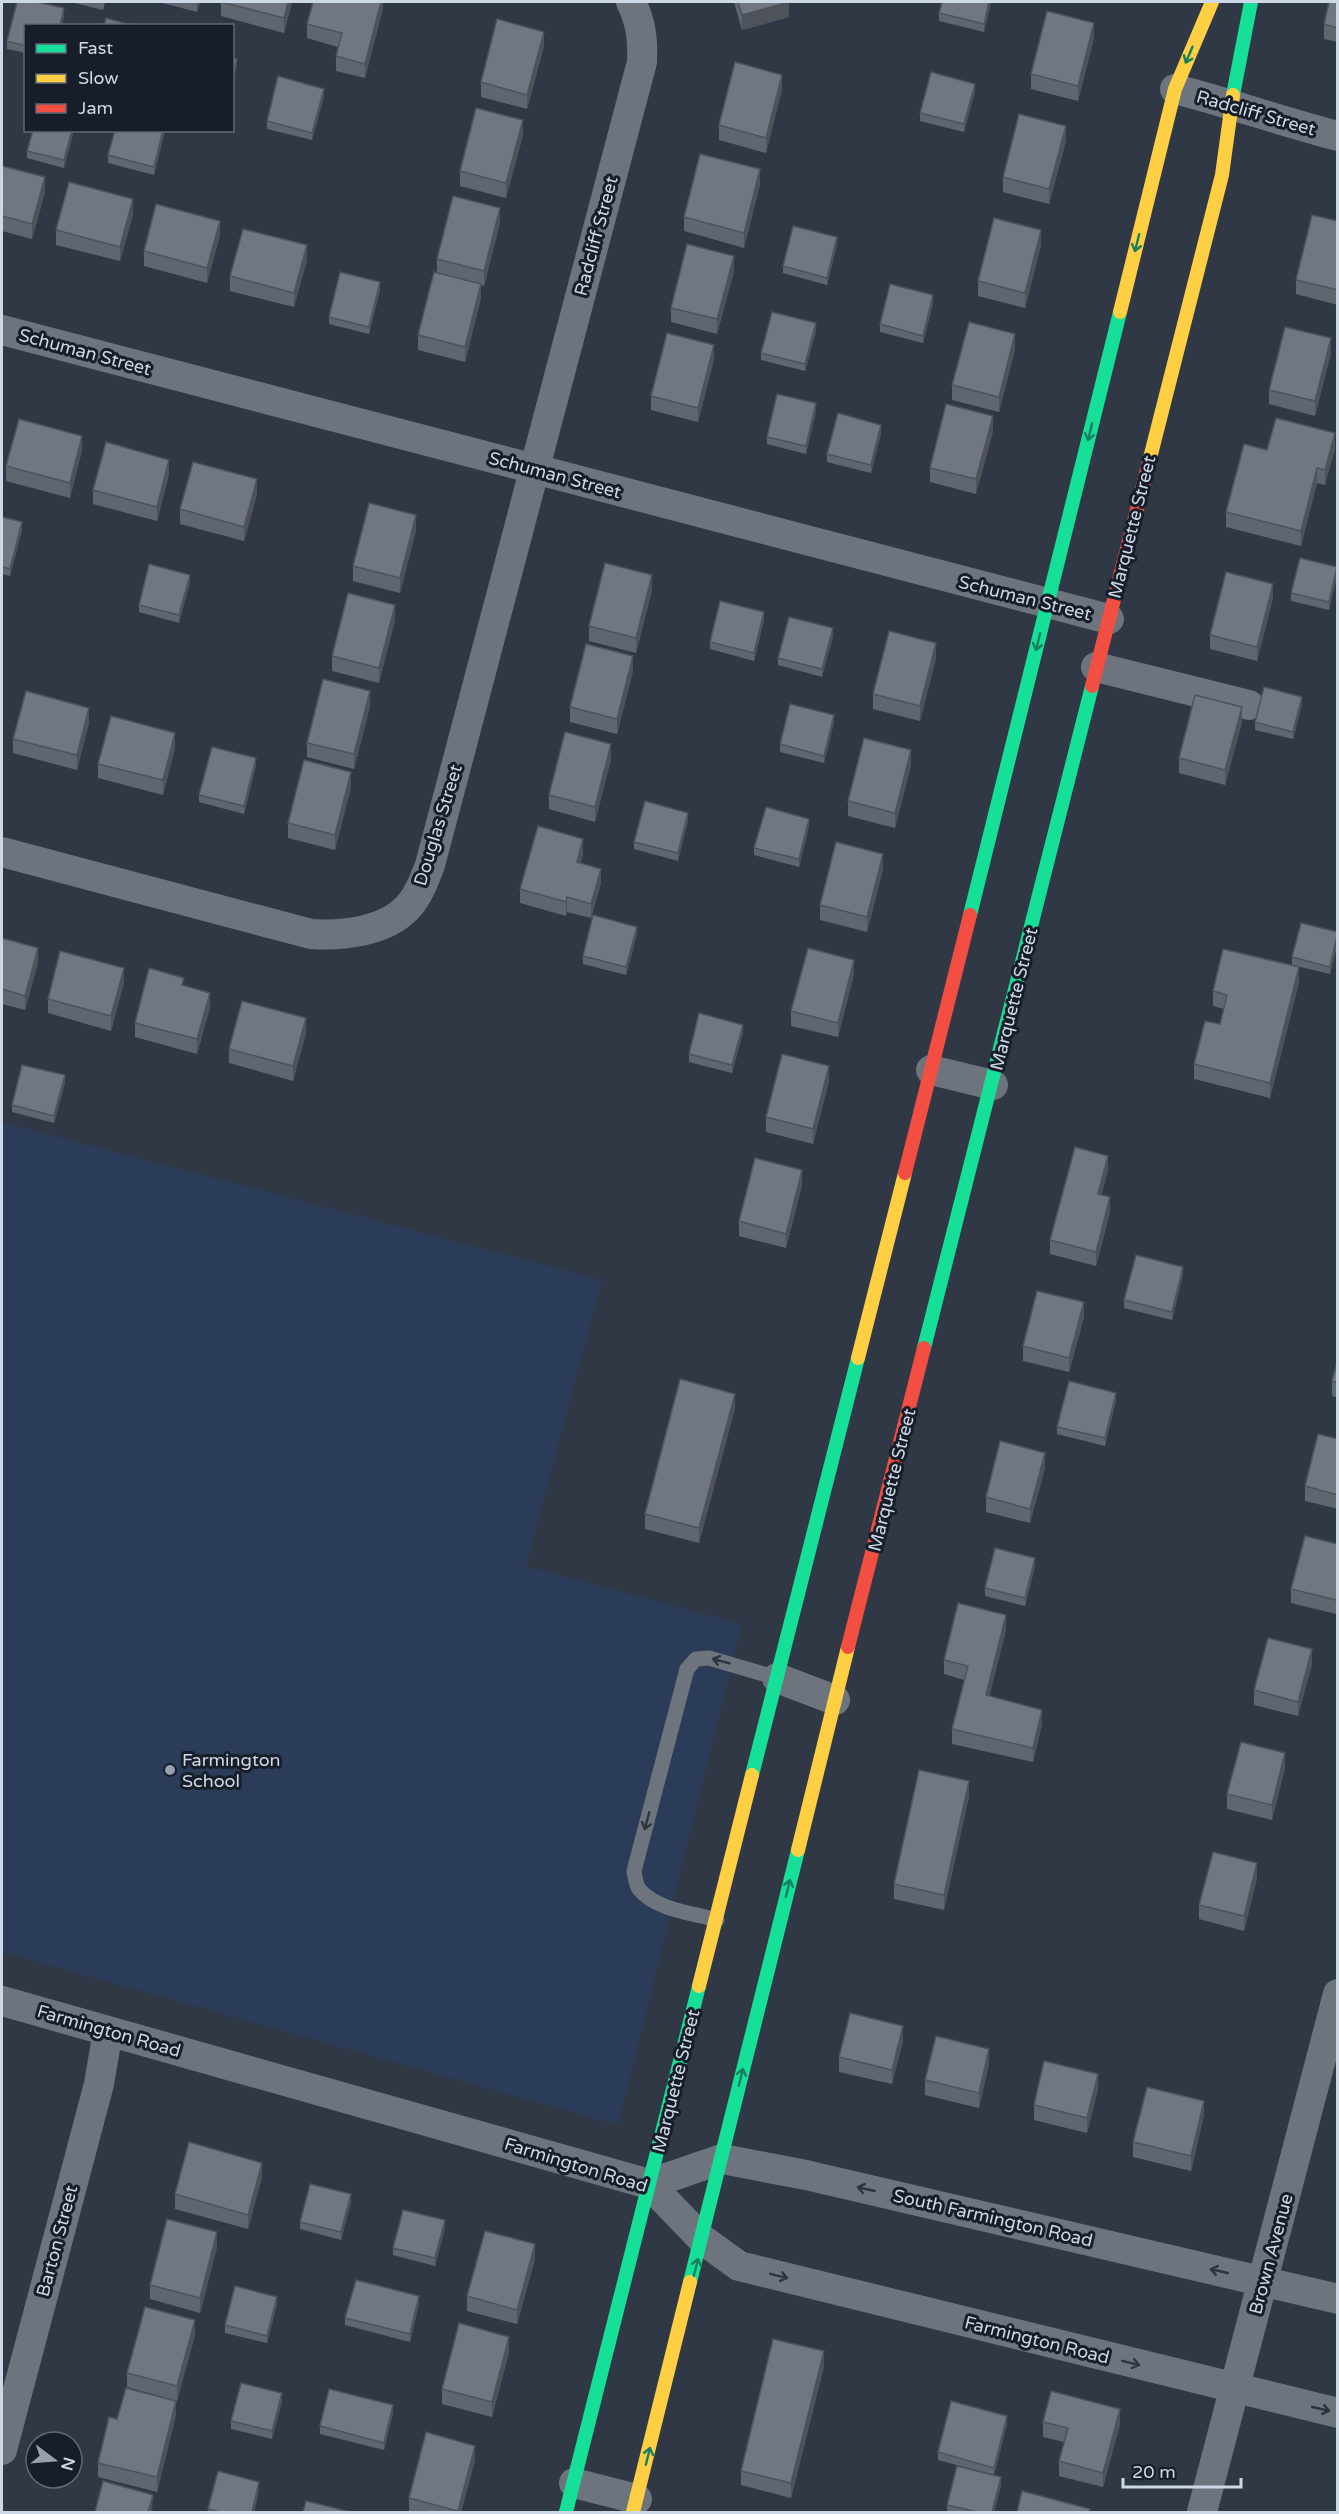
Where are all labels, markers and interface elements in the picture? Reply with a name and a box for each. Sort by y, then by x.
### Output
legend [24,24,234,132]
text: Fast [78,37,113,59]
one-way arrow [1183,46,1194,64]
text: Slow [78,67,119,89]
street label: Radcliff Street [1194,85,1318,141]
text: Jam [78,97,113,119]
street label: Radcliff Street [569,174,623,298]
one-way arrow [1130,233,1142,252]
street label: Schuman Street [16,324,154,380]
one-way arrow [1084,422,1096,441]
street label: Schuman Street [486,447,624,503]
street label: Marquette Street [1104,453,1160,601]
street label: Schuman Street [956,571,1094,625]
one-way arrow [1032,632,1044,651]
street label: Douglas Street [409,762,467,888]
street label: Marquette Street [986,925,1042,1073]
street label: Marquette Street [864,1406,920,1554]
one-way arrow [711,1655,730,1666]
place label: Farmington School [182,1749,281,1792]
marker: Farmington School [163,1763,177,1777]
one-way arrow [641,1811,653,1830]
one-way arrow [783,1879,795,1898]
street label: Farmington Road [35,2000,183,2062]
street label: Marquette Street [648,2007,704,2155]
one-way arrow [736,2068,748,2087]
street label: Farmington Road [502,2133,650,2197]
one-way arrow [857,2182,876,2194]
street label: Barton Street [32,2183,82,2299]
street label: South Farmington Road [891,2184,1095,2252]
street label: Brown Avenue [1244,2191,1298,2317]
one-way arrow [690,2258,702,2277]
one-way arrow [1210,2264,1229,2276]
one-way arrow [769,2270,788,2282]
street label: Farmington Road [962,2311,1112,2369]
one-way arrow [1122,2358,1141,2370]
one-way arrow [1311,2404,1330,2415]
north arrow [24,2430,84,2490]
one-way arrow [643,2447,654,2466]
scale bar [1123,2451,1242,2489]
text: N [56,2455,79,2473]
text: 20 m [1132,2461,1176,2483]

